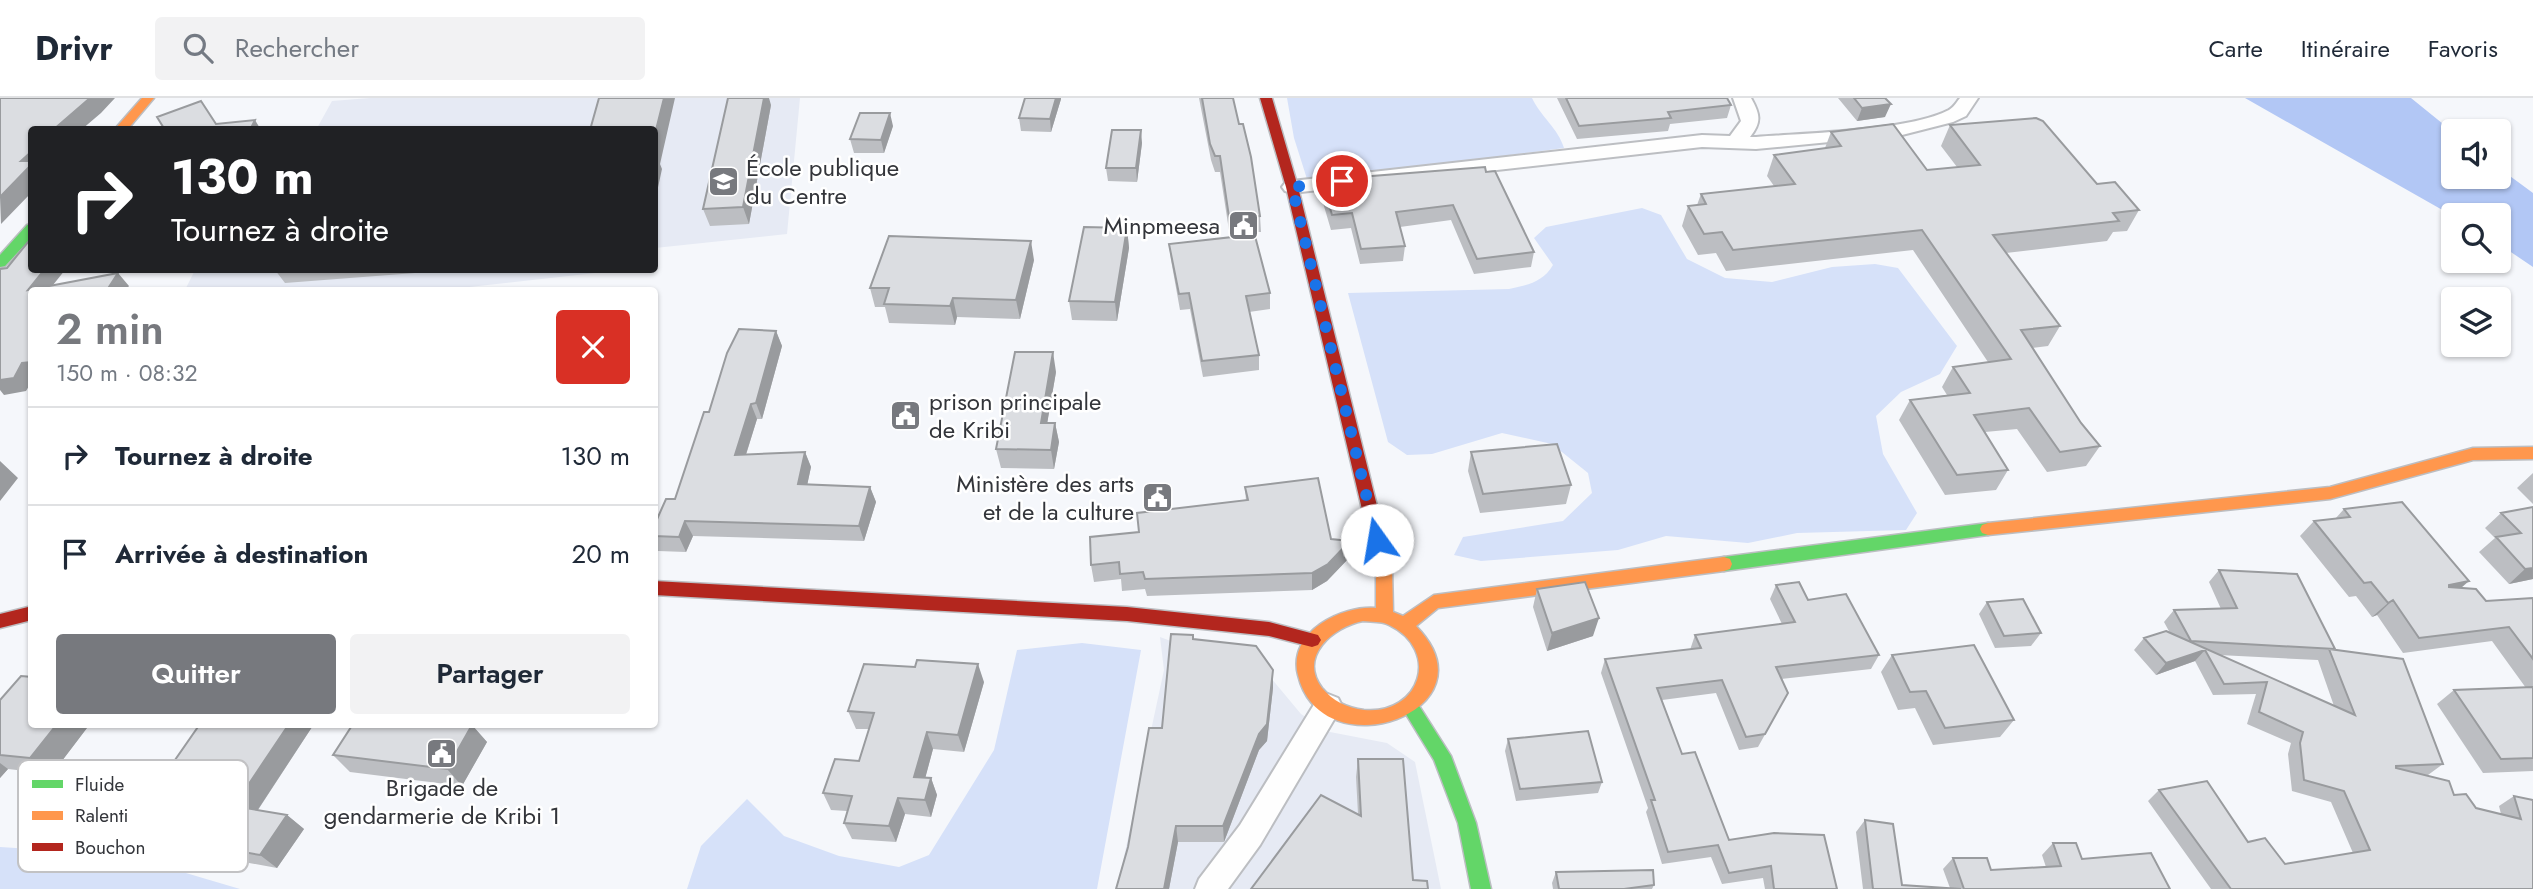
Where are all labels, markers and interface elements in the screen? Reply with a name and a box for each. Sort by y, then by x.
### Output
search box [155,17,645,80]
text: Drivr [35,25,113,72]
icon: search [179,29,217,67]
text: Rechercher [235,29,359,67]
text: Carte [2208,31,2263,66]
text: Itinéraire [2301,31,2390,66]
text: Favoris [2428,31,2498,66]
map controls [2441,119,2511,357]
button: sound [2441,119,2511,189]
text: 130 m [171,142,314,212]
place label: École publique du Centre [746,150,899,213]
pin [1312,151,1372,211]
icon: right [56,154,147,245]
icon: arrive [1323,162,1361,200]
school or university icon: École publique du Centre [706,165,740,199]
button: search [2441,203,2511,273]
text: Tournez à droite [171,207,389,253]
place label: Minpmeesa [1103,208,1220,243]
public building icon: Minpmeesa [1226,209,1260,243]
button: layers [2441,287,2511,357]
text: 2 min [56,299,164,360]
button: close [556,310,630,384]
text: 150 m · 08:32 [56,356,198,390]
place label: prison principale de Kribi [929,384,1101,447]
public building icon: prison principale de Kribi [889,399,923,433]
icon: right [56,437,94,475]
text: Tournez à droite [115,437,313,475]
text: 130 m [560,437,630,475]
place label: Ministère des arts et de la culture [956,466,1134,529]
public building icon: Ministère des arts et de la culture [1140,481,1174,515]
position arrow [1340,503,1414,577]
icon: arrive [56,535,94,573]
text: Arrivée à destination [115,535,368,573]
text: 20 m [572,535,630,573]
button: Quitter [56,634,336,714]
button: Partager [350,634,630,714]
public building icon: Brigade de gendarmerie de Kribi 1 [425,737,459,771]
legend [18,760,248,872]
place label: Brigade de gendarmerie de Kribi 1 [324,770,560,833]
text: Fluide [75,771,125,798]
text: Ralenti [75,802,128,829]
text: Bouchon [75,834,145,861]

